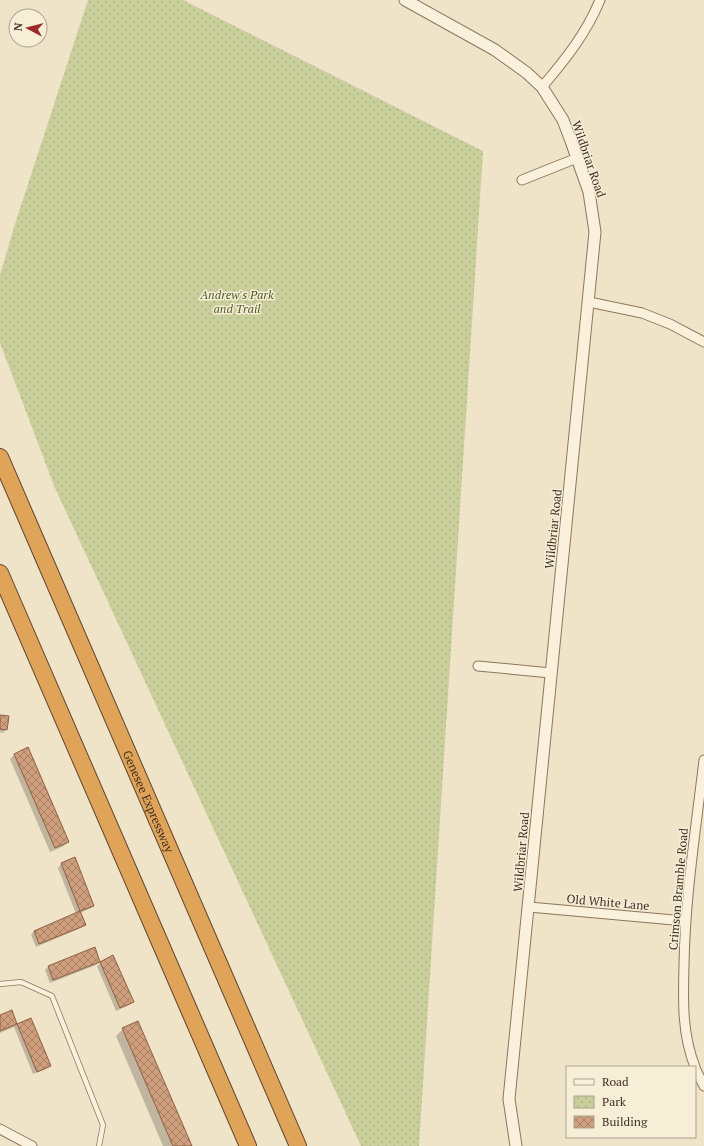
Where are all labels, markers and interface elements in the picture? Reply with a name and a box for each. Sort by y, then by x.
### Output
north arrow [8,8,48,48]
text: N [11,21,26,32]
street label: Wildbriar Road [569,119,609,200]
park label: Andrew's Park and Trail [199,287,274,316]
street label: Wildbriar Road [541,488,565,570]
street label: Genesee Expressway [120,748,178,855]
street label: Wildbriar Road [510,811,532,893]
street label: Crimson Bramble Road [665,827,691,951]
street label: Old White Lane [566,891,650,913]
legend [566,1066,696,1138]
text: Road [602,1074,629,1089]
text: Park [602,1094,627,1109]
text: Building [602,1114,648,1129]

